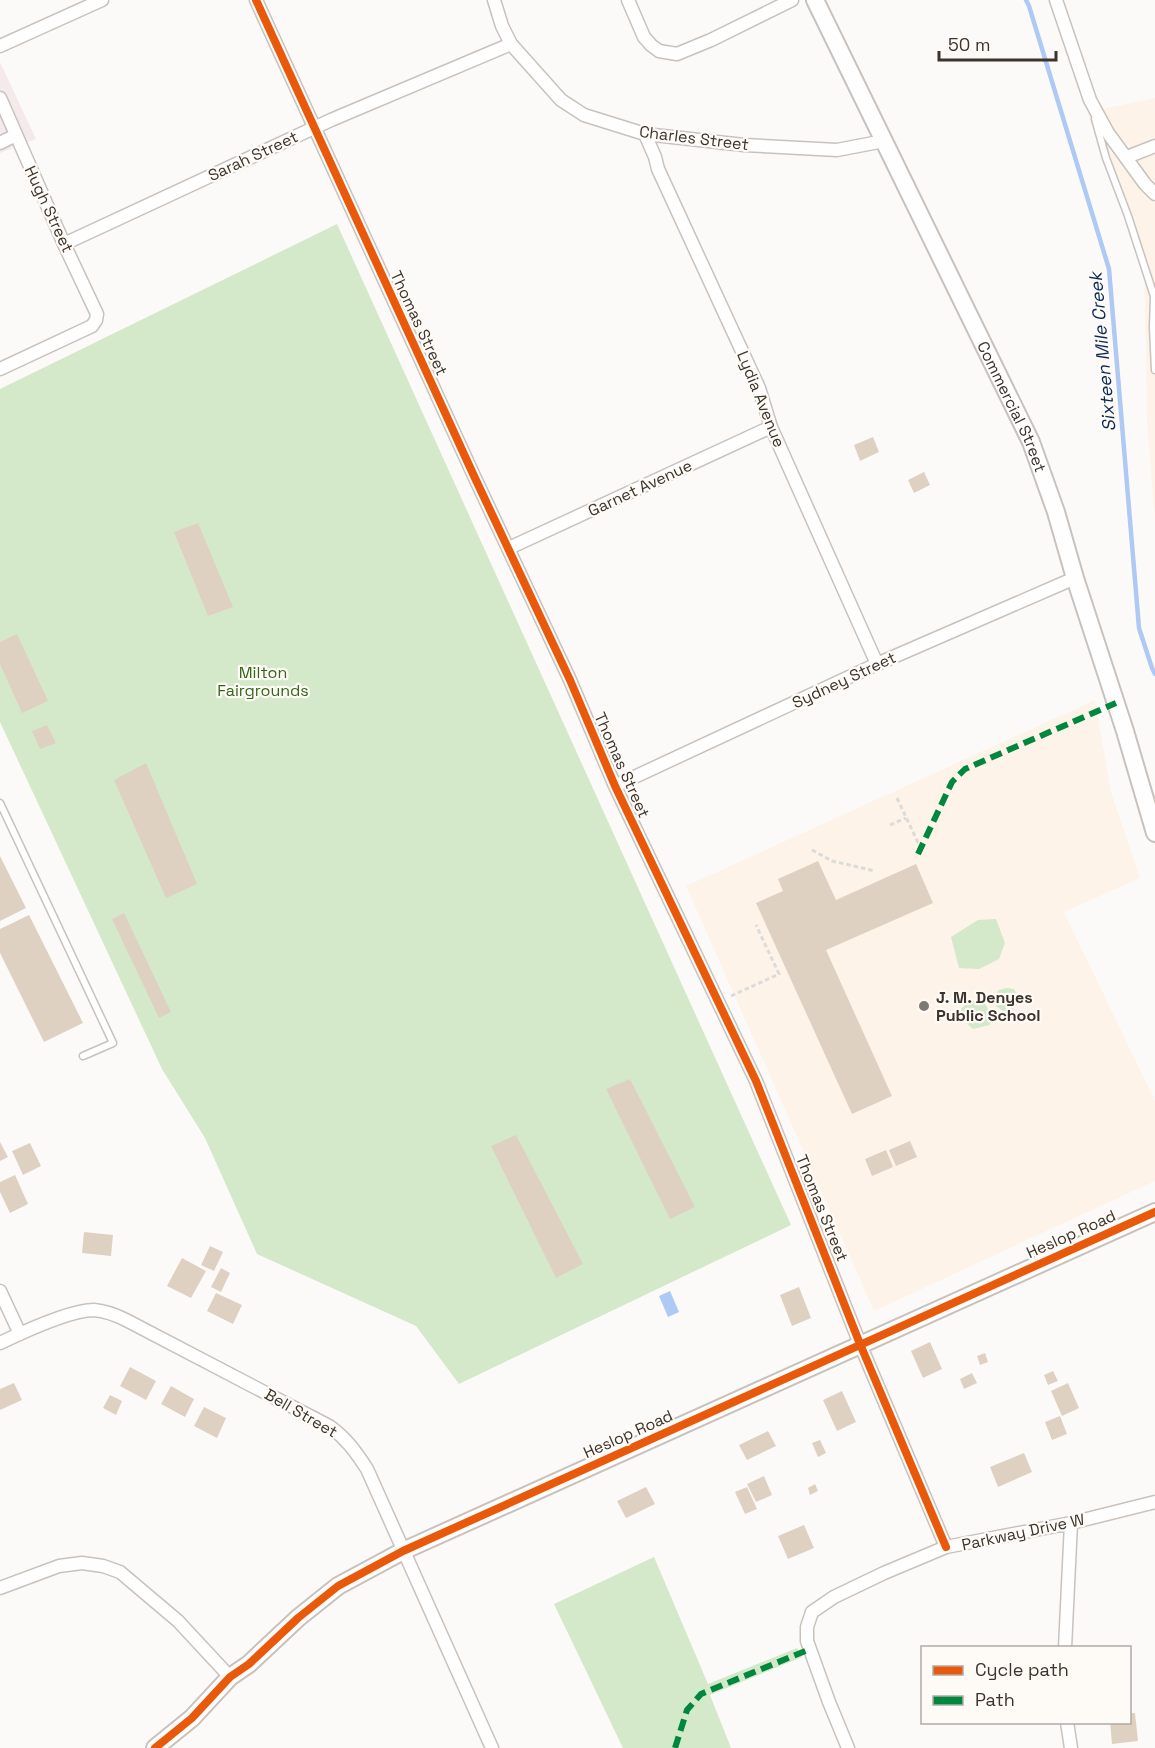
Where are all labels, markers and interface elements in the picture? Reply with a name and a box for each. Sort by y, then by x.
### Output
scale bar [939,24,1056,62]
text: 50 m [948,33,990,56]
street label: Charles Street [638,121,750,155]
street label: Sarah Street [205,126,301,186]
street label: Hugh Street [20,162,78,256]
street label: Thomas Street [386,267,452,379]
water label: Sixteen Mile Creek [1083,269,1120,433]
street label: Commercial Street [973,337,1051,475]
street label: Lydia Avenue [732,348,790,450]
street label: Garnet Avenue [585,455,695,521]
street label: Sydney Street [789,647,899,713]
park label: Milton Fairgrounds [217,662,309,701]
street label: Thomas Street [589,709,655,821]
place label: J. M. Denyes Public School [936,987,1040,1026]
marker: J. M. Denyes Public School [917,999,931,1013]
street label: Thomas Street [791,1151,853,1265]
street label: Heslop Road [1023,1205,1119,1263]
street label: Bell Street [261,1384,341,1442]
street label: Heslop Road [580,1405,676,1463]
street label: Parkway Drive W [960,1509,1086,1555]
legend [921,1646,1131,1724]
text: Cycle path [975,1658,1069,1681]
text: Path [975,1688,1015,1711]

